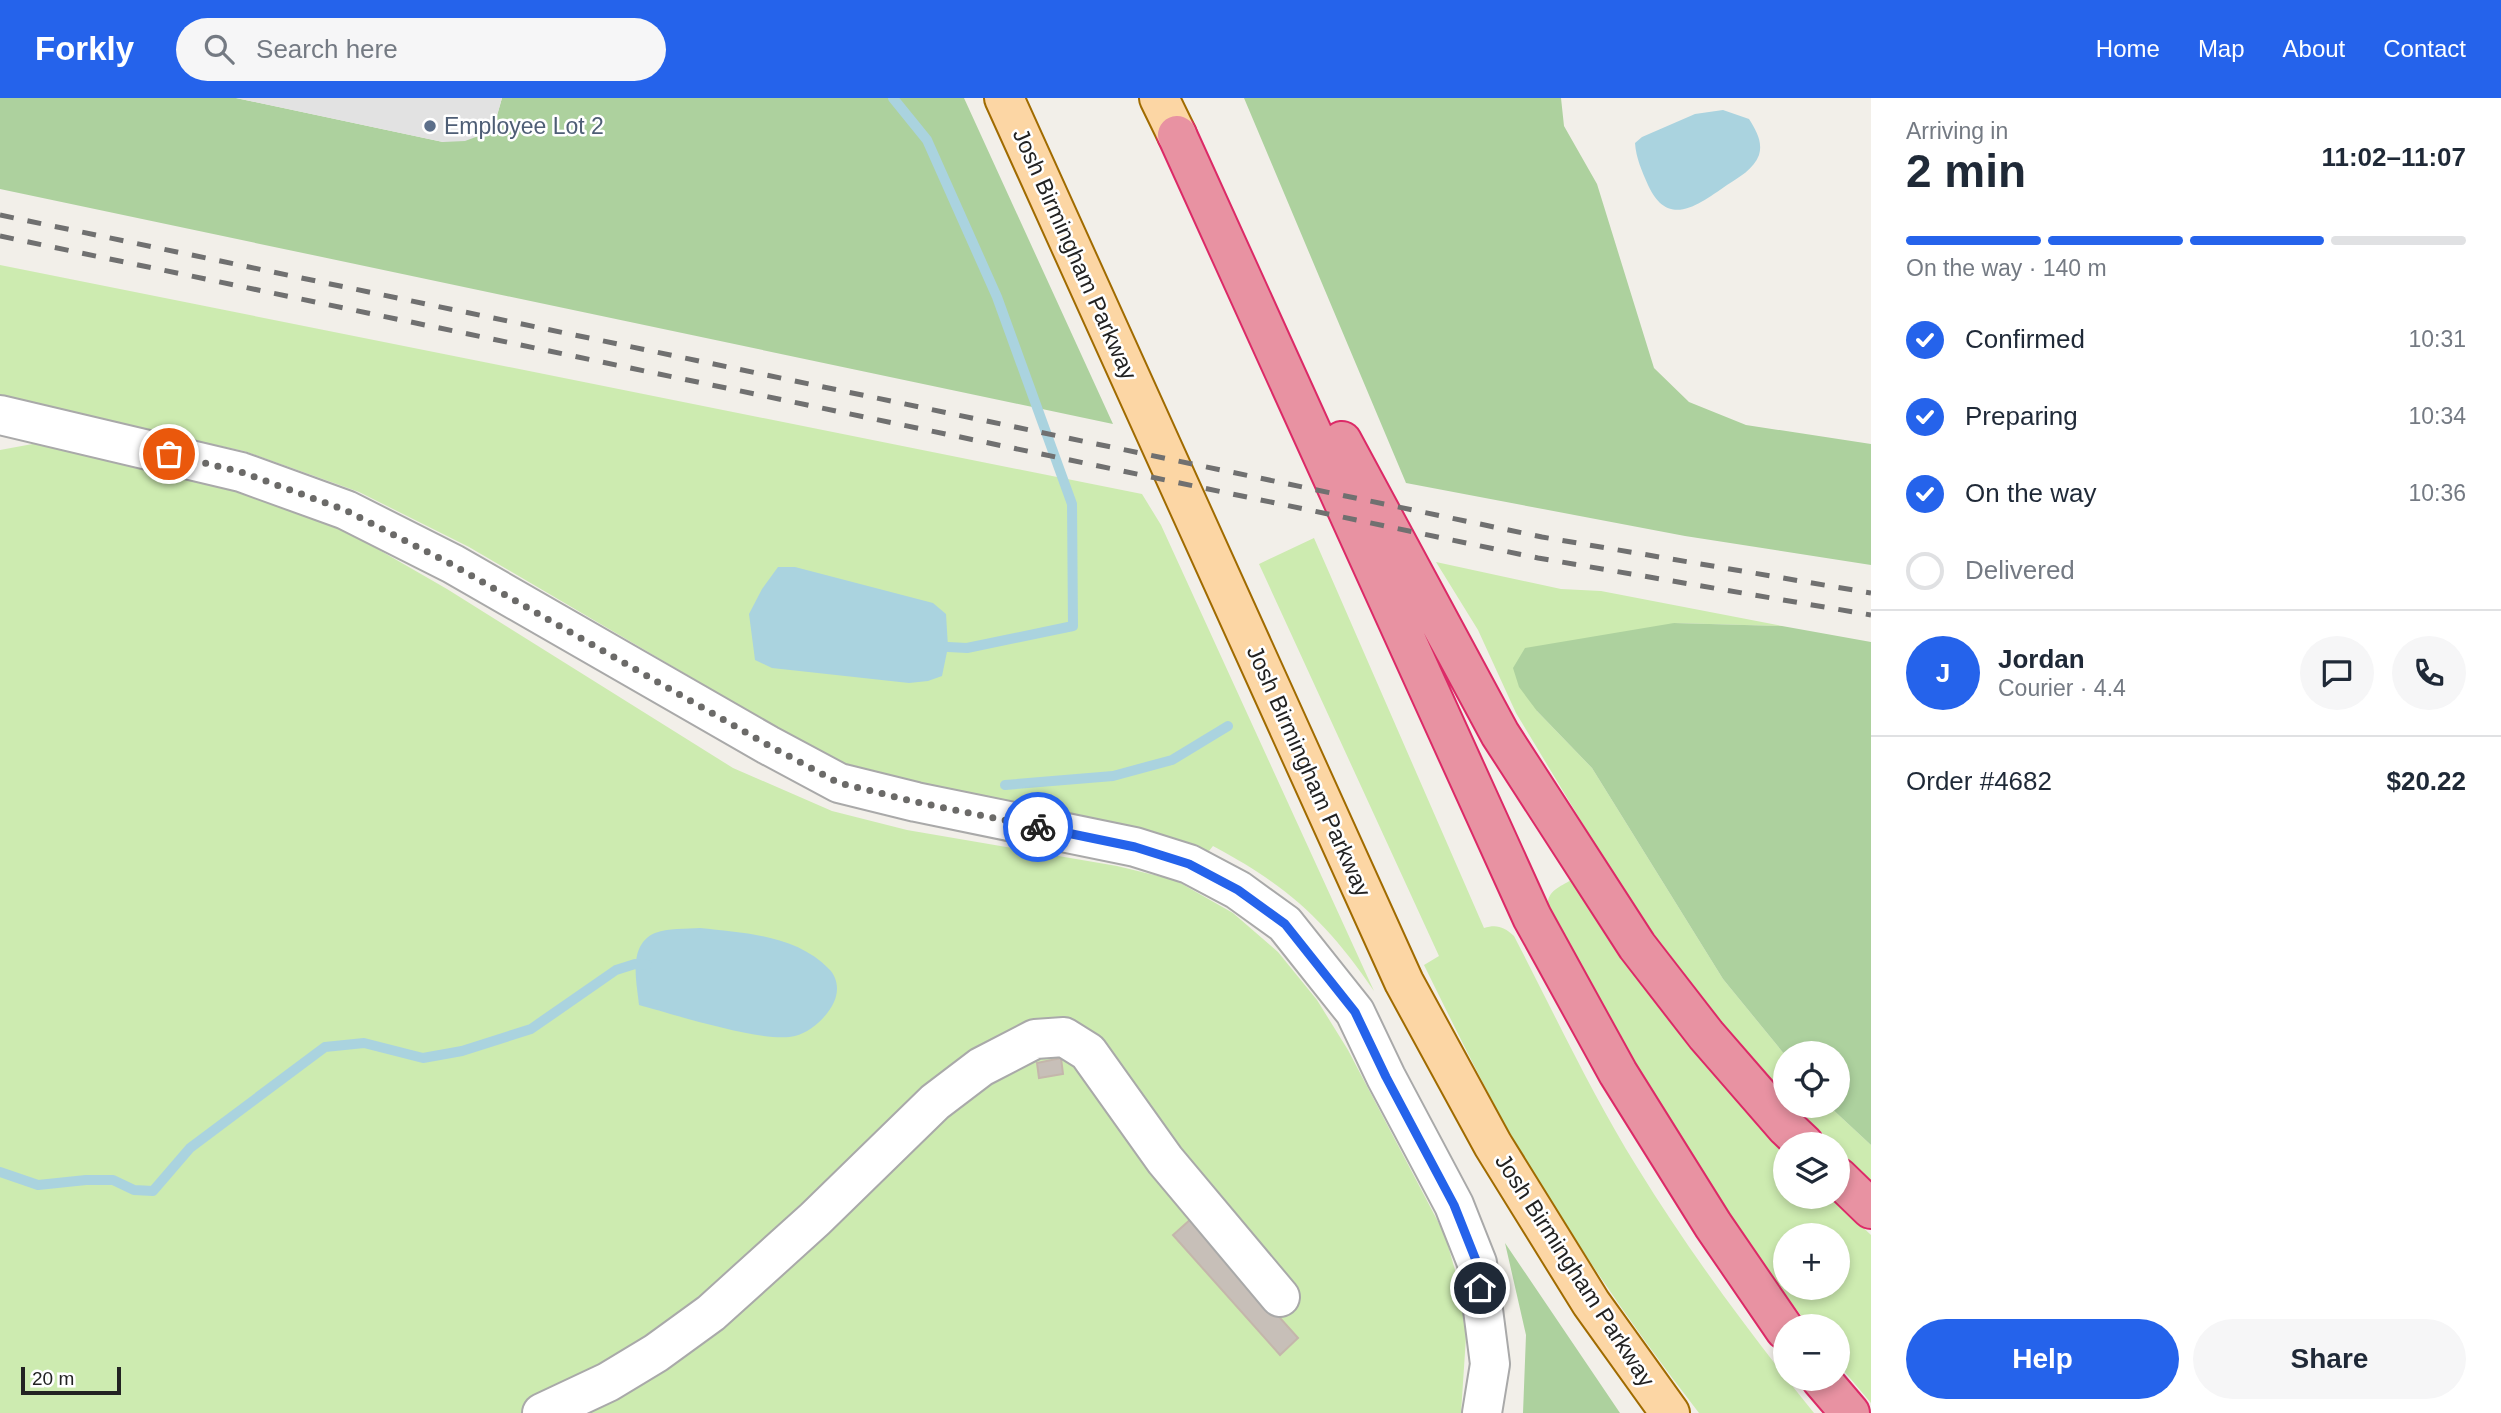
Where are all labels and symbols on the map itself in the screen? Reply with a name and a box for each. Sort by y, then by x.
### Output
place label: Employee Lot 2 [444,113,604,139]
marker: Employee Lot 2 [422,118,438,134]
street label: Josh Birmingham Parkway [1008,124,1142,384]
pin [139,424,199,484]
street label: Josh Birmingham Parkway [1242,641,1376,901]
courier [1003,792,1073,862]
street label: Josh Birmingham Parkway [1490,1149,1660,1392]
pin [1450,1258,1510,1318]
scale bar [21,1364,121,1396]

